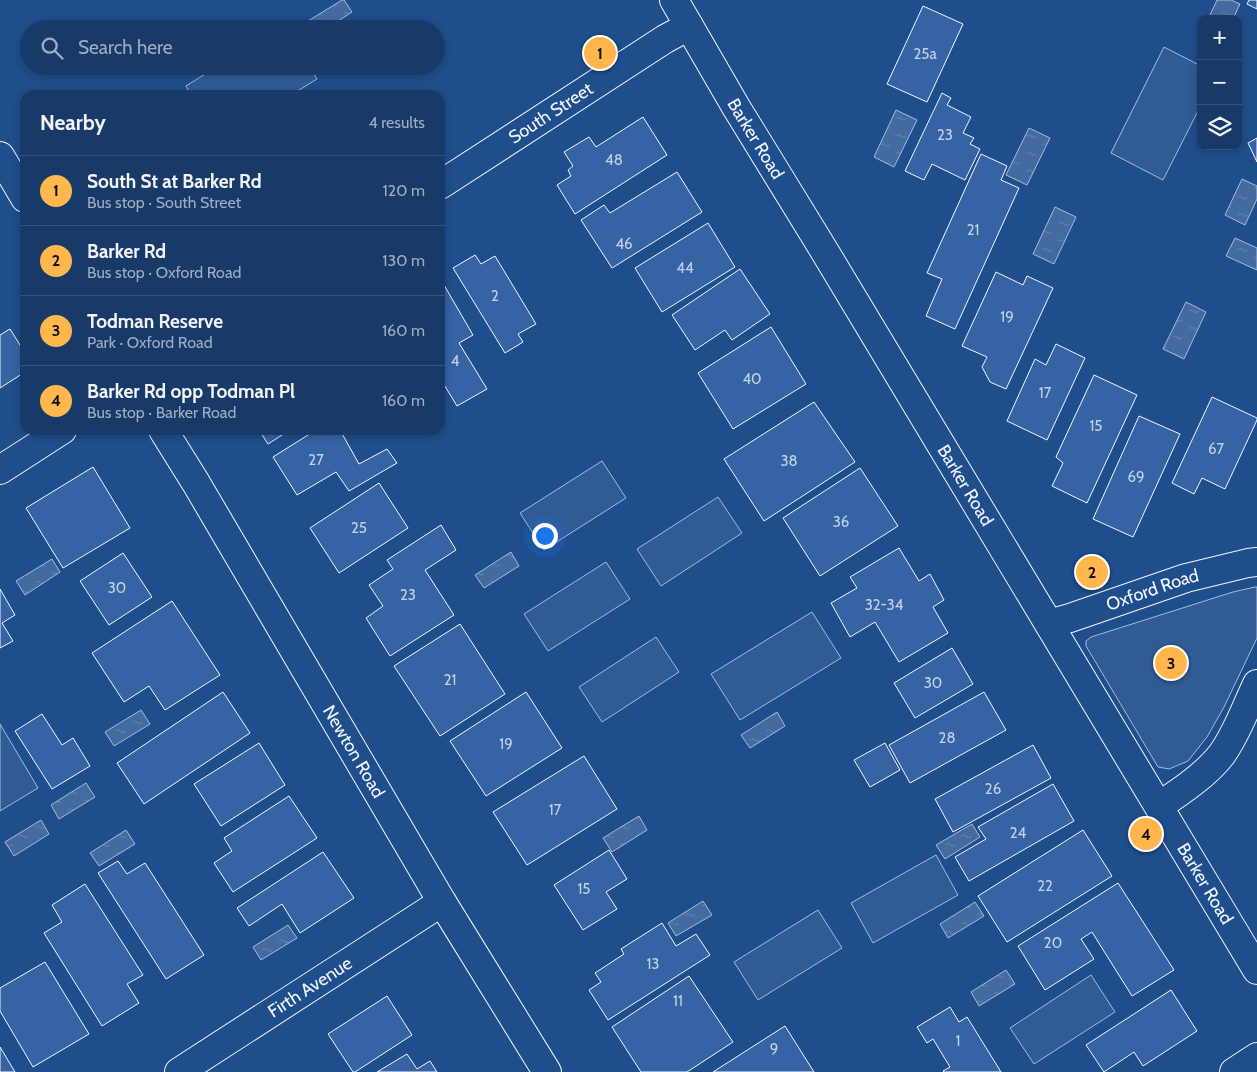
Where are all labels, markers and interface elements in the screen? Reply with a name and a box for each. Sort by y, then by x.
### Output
map controls [1197,15,1242,150]
button: + [1197,15,1242,60]
search box [20,20,445,75]
icon: search [38,34,66,62]
pin: 1 [584,34,616,72]
text: Search here [78,36,172,59]
house number: 25a [913,45,937,63]
button: − [1197,60,1242,105]
street label: South Street [504,78,597,149]
street label: Barker Road [722,95,789,183]
button: layers [1197,105,1242,150]
text: Nearby [40,110,106,135]
text: 4 results [368,113,425,132]
house number: 23 [937,126,953,144]
house number: 48 [605,151,623,169]
text: South St at Barker Rd [87,170,262,193]
text: 1 [53,181,59,200]
text: 120 m [383,181,425,200]
text: Bus stop · South Street [87,193,241,212]
house number: 21 [967,221,979,239]
house number: 46 [615,235,633,253]
text: Barker Rd [87,240,166,263]
text: 2 [52,251,60,270]
text: 130 m [382,251,425,270]
house number: 44 [676,259,694,277]
text: Bus stop · Oxford Road [87,263,241,282]
house number: 2 [491,287,499,305]
house number: 19 [1000,308,1014,326]
text: Todman Reserve [87,310,223,333]
text: 3 [52,321,60,340]
text: 160 m [382,321,425,340]
text: Park · Oxford Road [87,333,213,352]
house number: 4 [451,352,460,370]
house number: 40 [742,370,762,388]
text: Barker Rd opp Todman Pl [87,380,295,403]
house number: 17 [1039,384,1052,402]
text: 4 [51,391,61,410]
text: 160 m [382,391,425,410]
text: Bus stop · Barker Road [87,403,236,422]
house number: 15 [1089,417,1103,435]
house number: 67 [1208,440,1224,458]
street label: Barker Road [933,441,998,530]
house number: 27 [308,451,324,469]
house number: 38 [780,452,798,470]
house number: 69 [1127,468,1145,486]
house number: 36 [833,513,849,531]
house number: 25 [351,519,367,537]
your location [532,523,558,549]
pin: 2 [1076,553,1108,591]
street label: Oxford Road [1103,564,1201,616]
house number: 30 [108,579,126,597]
house number: 23 [400,586,416,604]
house number: 32-34 [865,596,904,614]
pin: 3 [1155,644,1187,682]
house number: 21 [444,671,456,689]
house number: 30 [924,674,942,692]
street label: Newton Road [318,701,390,802]
house number: 28 [939,729,955,747]
house number: 19 [499,735,513,753]
house number: 26 [985,780,1001,798]
house number: 17 [549,801,562,819]
pin: 4 [1130,815,1162,853]
house number: 24 [1010,824,1027,842]
street label: Barker Road [1172,839,1238,928]
house number: 22 [1037,877,1053,895]
house number: 15 [577,880,591,898]
house number: 20 [1044,934,1062,952]
street label: Firth Avenue [264,952,356,1023]
house number: 13 [646,955,660,973]
house number: 11 [673,992,683,1010]
house number: 1 [956,1032,960,1050]
house number: 9 [770,1040,778,1058]

